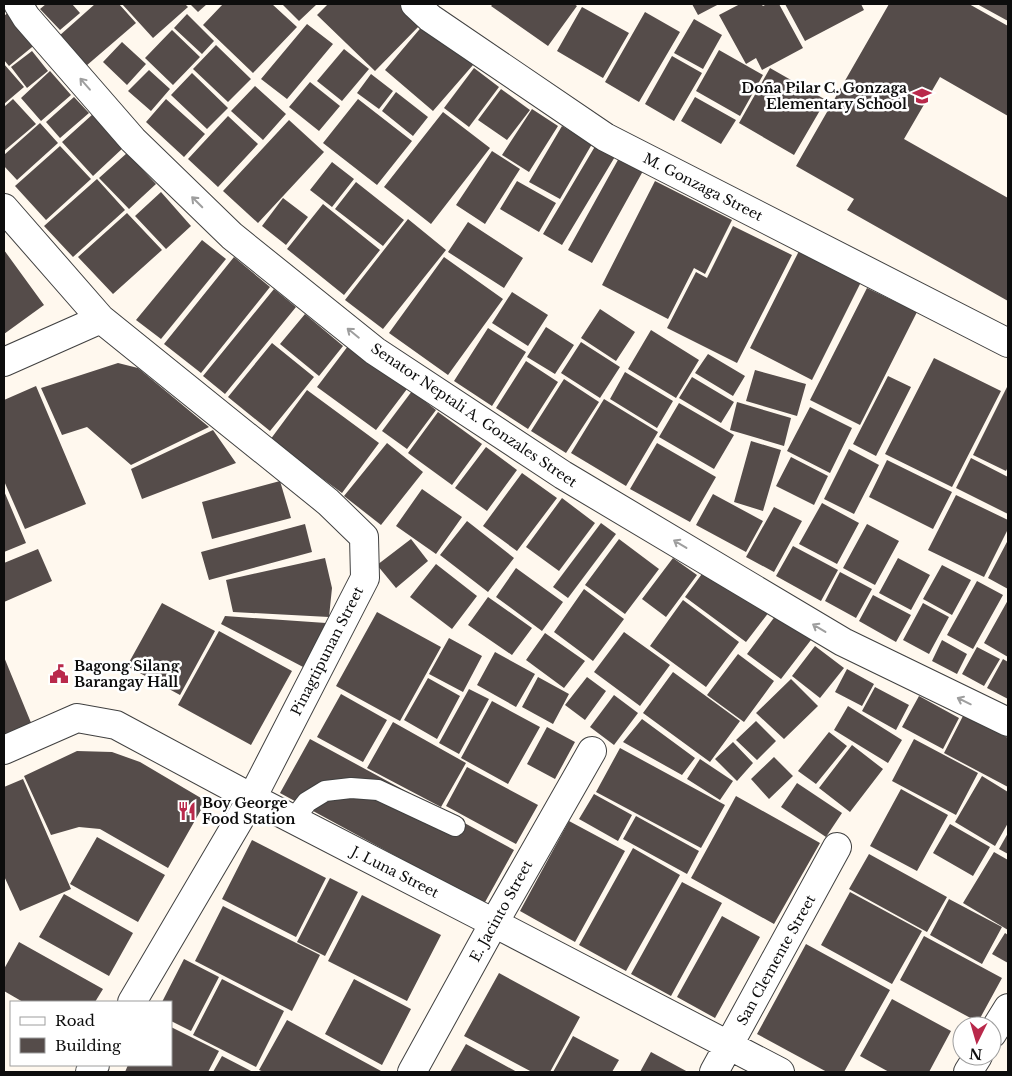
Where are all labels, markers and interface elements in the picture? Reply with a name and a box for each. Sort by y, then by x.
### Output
one-way arrow [79,78,91,91]
place label: Doña Pilar C. Gonzaga Elementary School [741,79,907,113]
school or university icon: Doña Pilar C. Gonzaga Elementary School [911,85,933,107]
street label: M. Gonzaga Street [640,149,766,225]
one-way arrow [191,196,203,208]
one-way arrow [347,327,360,338]
street label: Senator Neptali A. Gonzales Street [367,339,581,491]
one-way arrow [673,539,687,549]
street label: Pinagtipunan Street [287,583,368,718]
one-way arrow [813,622,827,632]
place label: Bagong Silang Barangay Hall [74,657,180,691]
public building icon: Bagong Silang Barangay Hall [48,663,70,685]
one-way arrow [957,696,972,706]
place label: Boy George Food Station [202,794,295,828]
restaurant icon: Boy George Food Station [176,800,198,822]
street label: J. Luna Street [346,841,442,902]
street label: E. Jacinto Street [466,857,537,965]
street label: San Clemente Street [733,891,820,1028]
legend [10,1001,172,1066]
text: Road [55,1011,95,1030]
north arrow [952,1016,1002,1066]
text: Building [55,1036,122,1055]
text: N [969,1044,983,1063]

